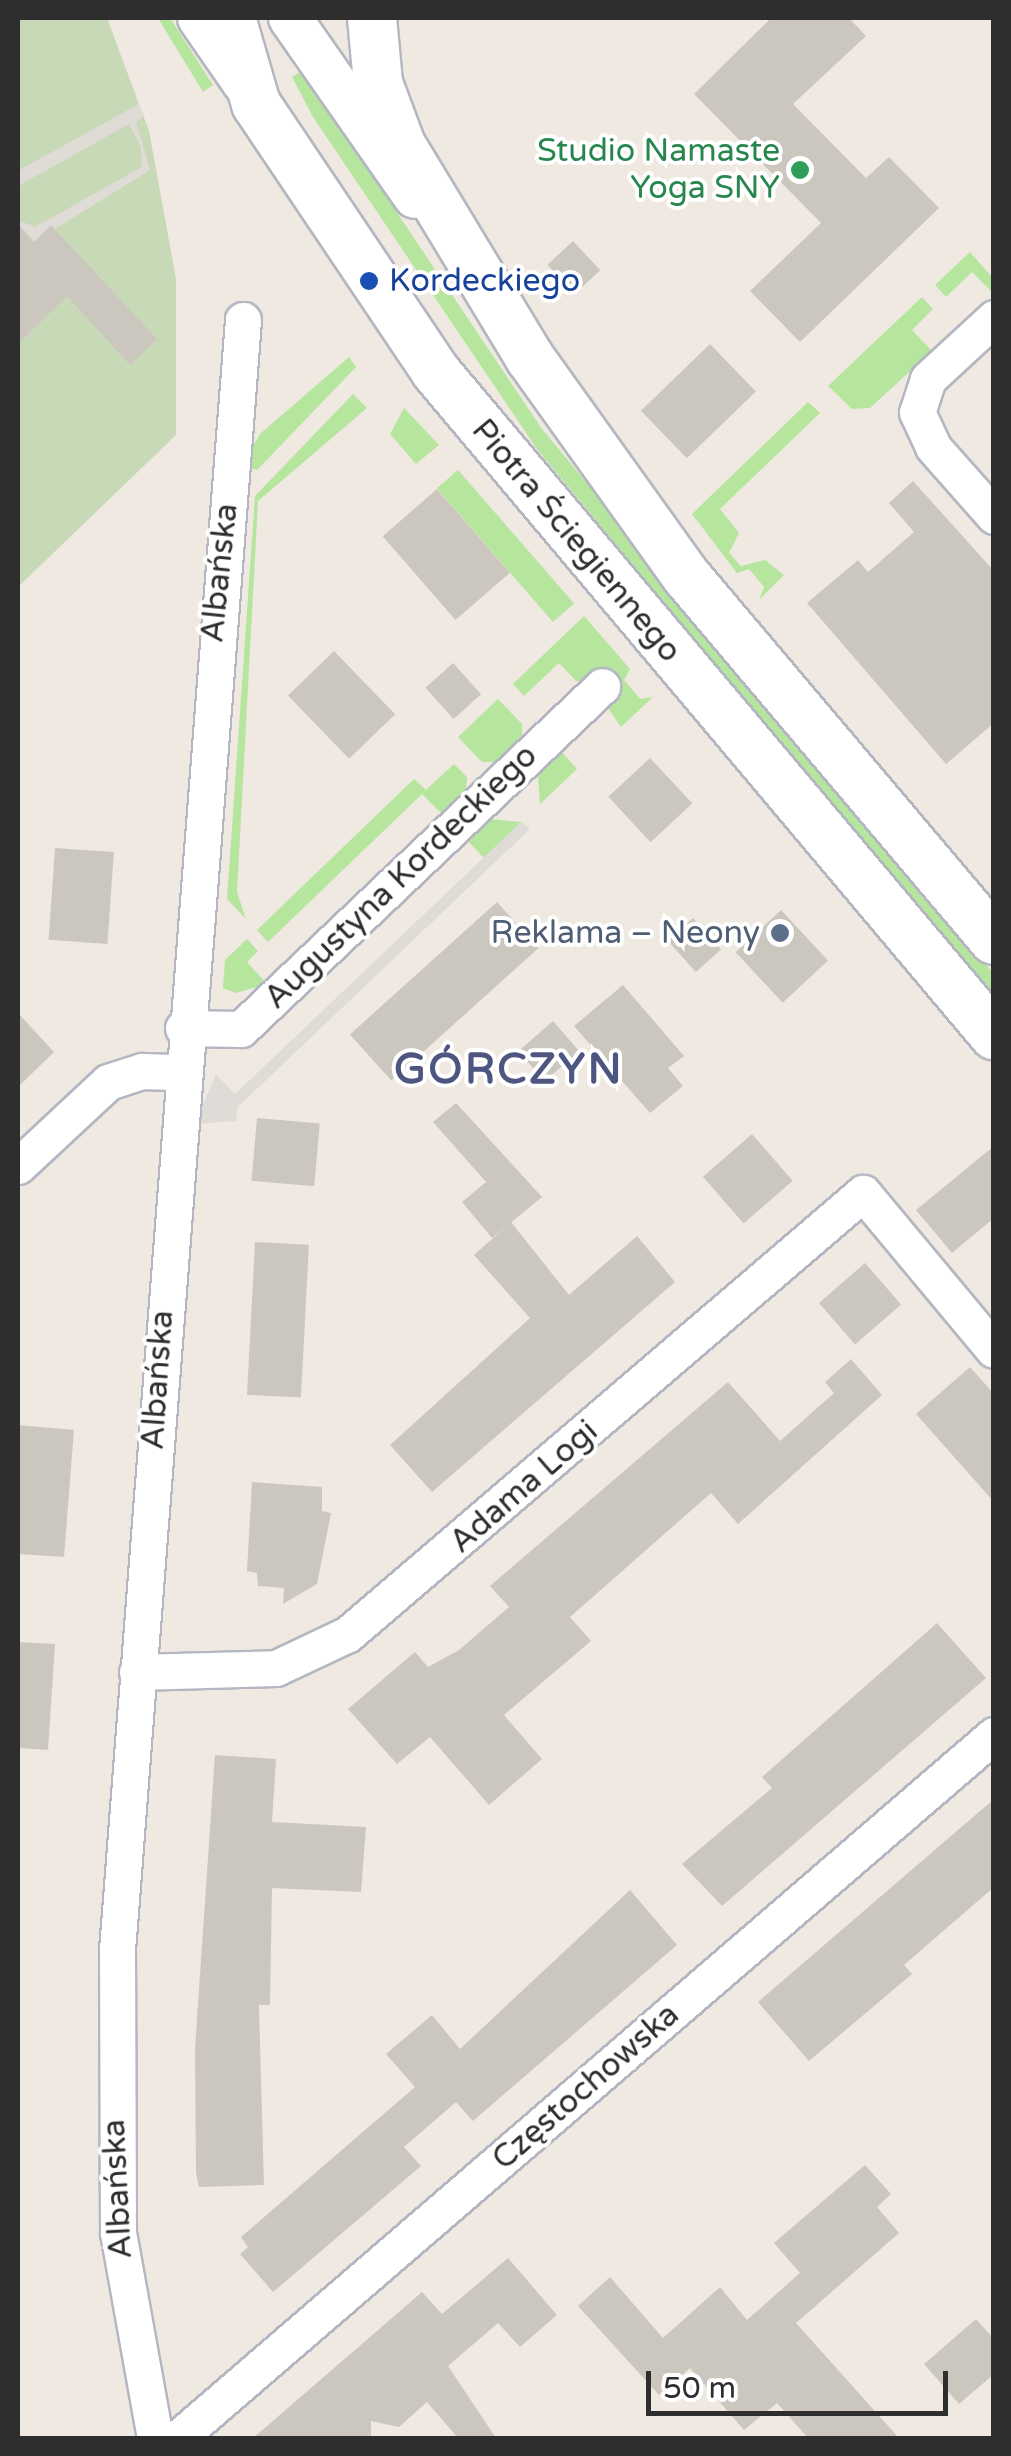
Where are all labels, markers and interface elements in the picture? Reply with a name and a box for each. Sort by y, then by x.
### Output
place label: Studio Namaste Yoga SNY [537,133,780,208]
marker: Studio Namaste Yoga SNY [789,159,811,181]
place label: Kordeckiego [389,262,580,300]
marker: Kordeckiego [358,270,380,292]
street label: Piotra Ściegiennego [463,412,689,670]
street label: Albańska [194,501,246,645]
street label: Augustyna Kordeckiego [257,737,545,1017]
place label: Reklama – Neony [491,914,760,952]
marker: Reklama – Neony [769,922,791,944]
district label: GÓRCZYN [394,1045,624,1095]
street label: Albańska [134,1309,182,1451]
street label: Adama Logi [442,1412,606,1562]
street label: Częstochowska [485,1996,687,2178]
street label: Albańska [95,2118,141,2260]
scale bar [651,2351,954,2413]
text: 50 m [663,2370,736,2407]

